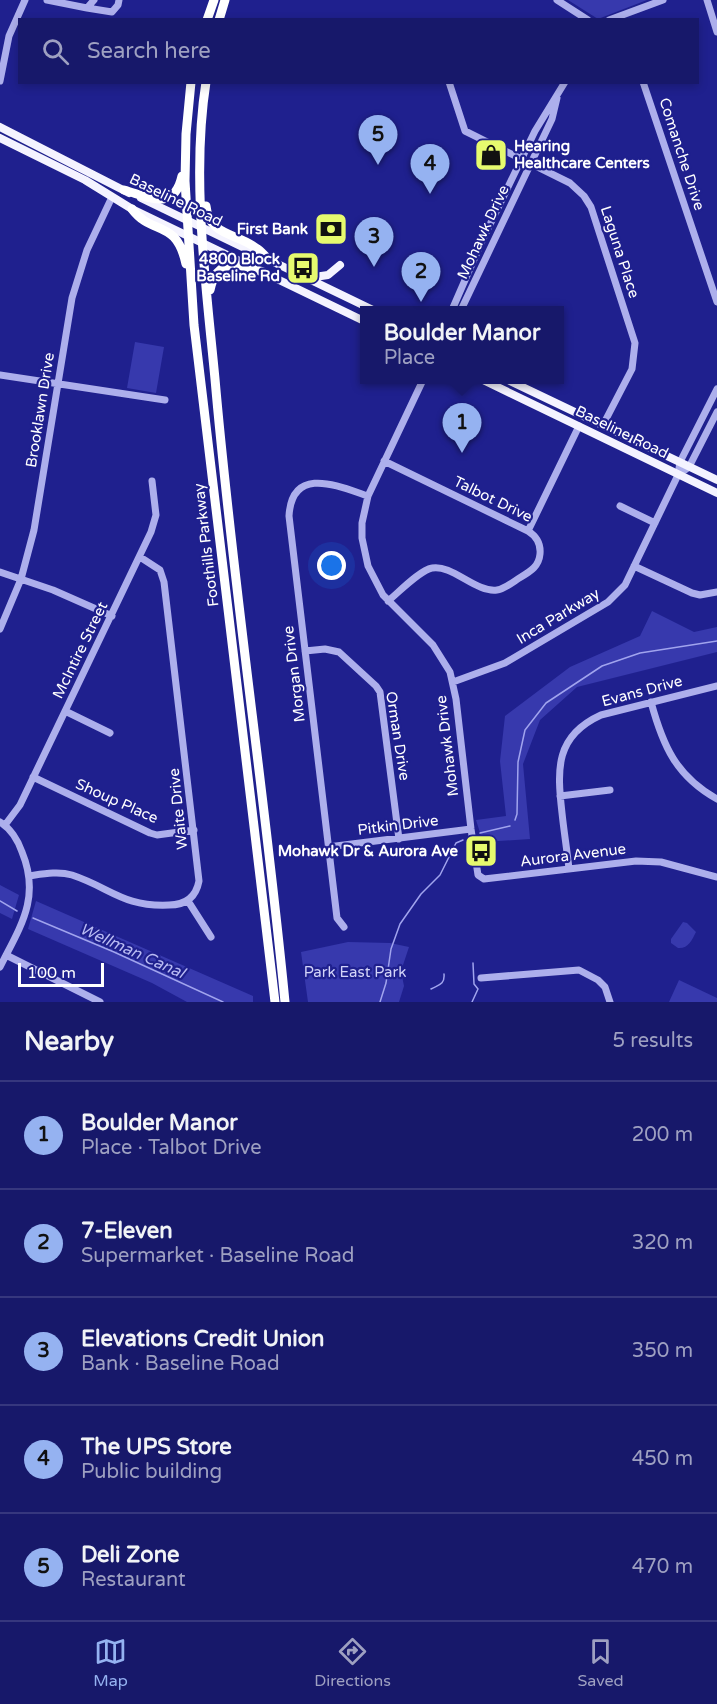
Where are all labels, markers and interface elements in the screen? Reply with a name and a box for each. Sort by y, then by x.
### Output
search box [18,18,699,84]
icon: search [39,35,72,68]
text: Search here [87,38,211,64]
street label: Comanche Drive [655,96,709,212]
pin: 5 [358,116,398,165]
shop icon: Hearing Healthcare Centers [473,137,509,173]
place label: Hearing Healthcare Centers [514,137,650,172]
pin: 4 [410,144,450,194]
street label: Baseline Road [127,170,225,230]
street label: Mohawk Drive [453,182,513,282]
street label: Laguna Place [597,204,643,300]
bank icon: First Bank [313,211,349,247]
pin: 3 [354,218,394,267]
place label: First Bank [237,220,308,238]
place label: 4800 Block Baseline Rd [196,250,280,285]
bus stop icon: 4800 Block Baseline Rd [285,250,321,286]
pin: 2 [402,252,440,302]
popup [360,306,564,384]
text: Boulder Manor [384,320,540,346]
text: Place [384,346,435,370]
street label: Brooklawn Drive [22,351,58,469]
street label: Baseline Road [573,402,671,462]
pin: 1 [442,404,482,453]
street label: Talbot Drive [451,472,535,526]
street label: Foothills Parkway [190,482,222,608]
your location [317,551,346,580]
street label: Inca Parkway [513,584,603,648]
street label: McIntire Street [49,598,111,701]
street label: Morgan Drive [279,625,309,723]
street label: Evans Drive [600,672,684,710]
street label: Orman Drive [382,690,414,782]
street label: Mohawk Drive [432,694,462,798]
street label: Waite Drive [165,767,191,851]
street label: Shoup Place [73,775,161,827]
street label: Pitkin Drive [357,811,439,839]
bus stop icon: Mohawk Dr & Aurora Ave [463,833,499,869]
street label: Aurora Avenue [519,840,627,870]
place label: Mohawk Dr & Aurora Ave [278,842,459,860]
water label: Wellman Canal [76,919,189,984]
scale bar [18,960,104,988]
text: 100 m [27,963,76,983]
park label: Park East Park [304,963,406,981]
text: Nearby [24,1026,114,1057]
text: 5 results [613,1029,693,1053]
text: Boulder Manor [81,1110,238,1136]
text: 1 [37,1123,50,1147]
text: 200 m [632,1123,693,1147]
text: Place · Talbot Drive [81,1136,262,1160]
text: 7-Eleven [81,1218,173,1244]
text: 2 [37,1231,50,1255]
text: 320 m [632,1231,693,1255]
text: Supermarket · Baseline Road [81,1244,354,1268]
text: Elevations Credit Union [81,1326,325,1352]
text: 3 [37,1339,50,1363]
text: 350 m [632,1339,693,1363]
text: Bank · Baseline Road [81,1352,280,1376]
text: The UPS Store [81,1434,232,1460]
text: 4 [37,1447,50,1471]
text: 450 m [632,1447,693,1471]
text: Public building [81,1460,222,1484]
text: Deli Zone [81,1542,180,1568]
text: 5 [37,1555,50,1579]
text: 470 m [632,1555,693,1579]
text: Restaurant [81,1568,186,1592]
tab: Map [93,1635,128,1691]
tab: Directions [314,1635,391,1691]
tab: Saved [577,1635,624,1691]

